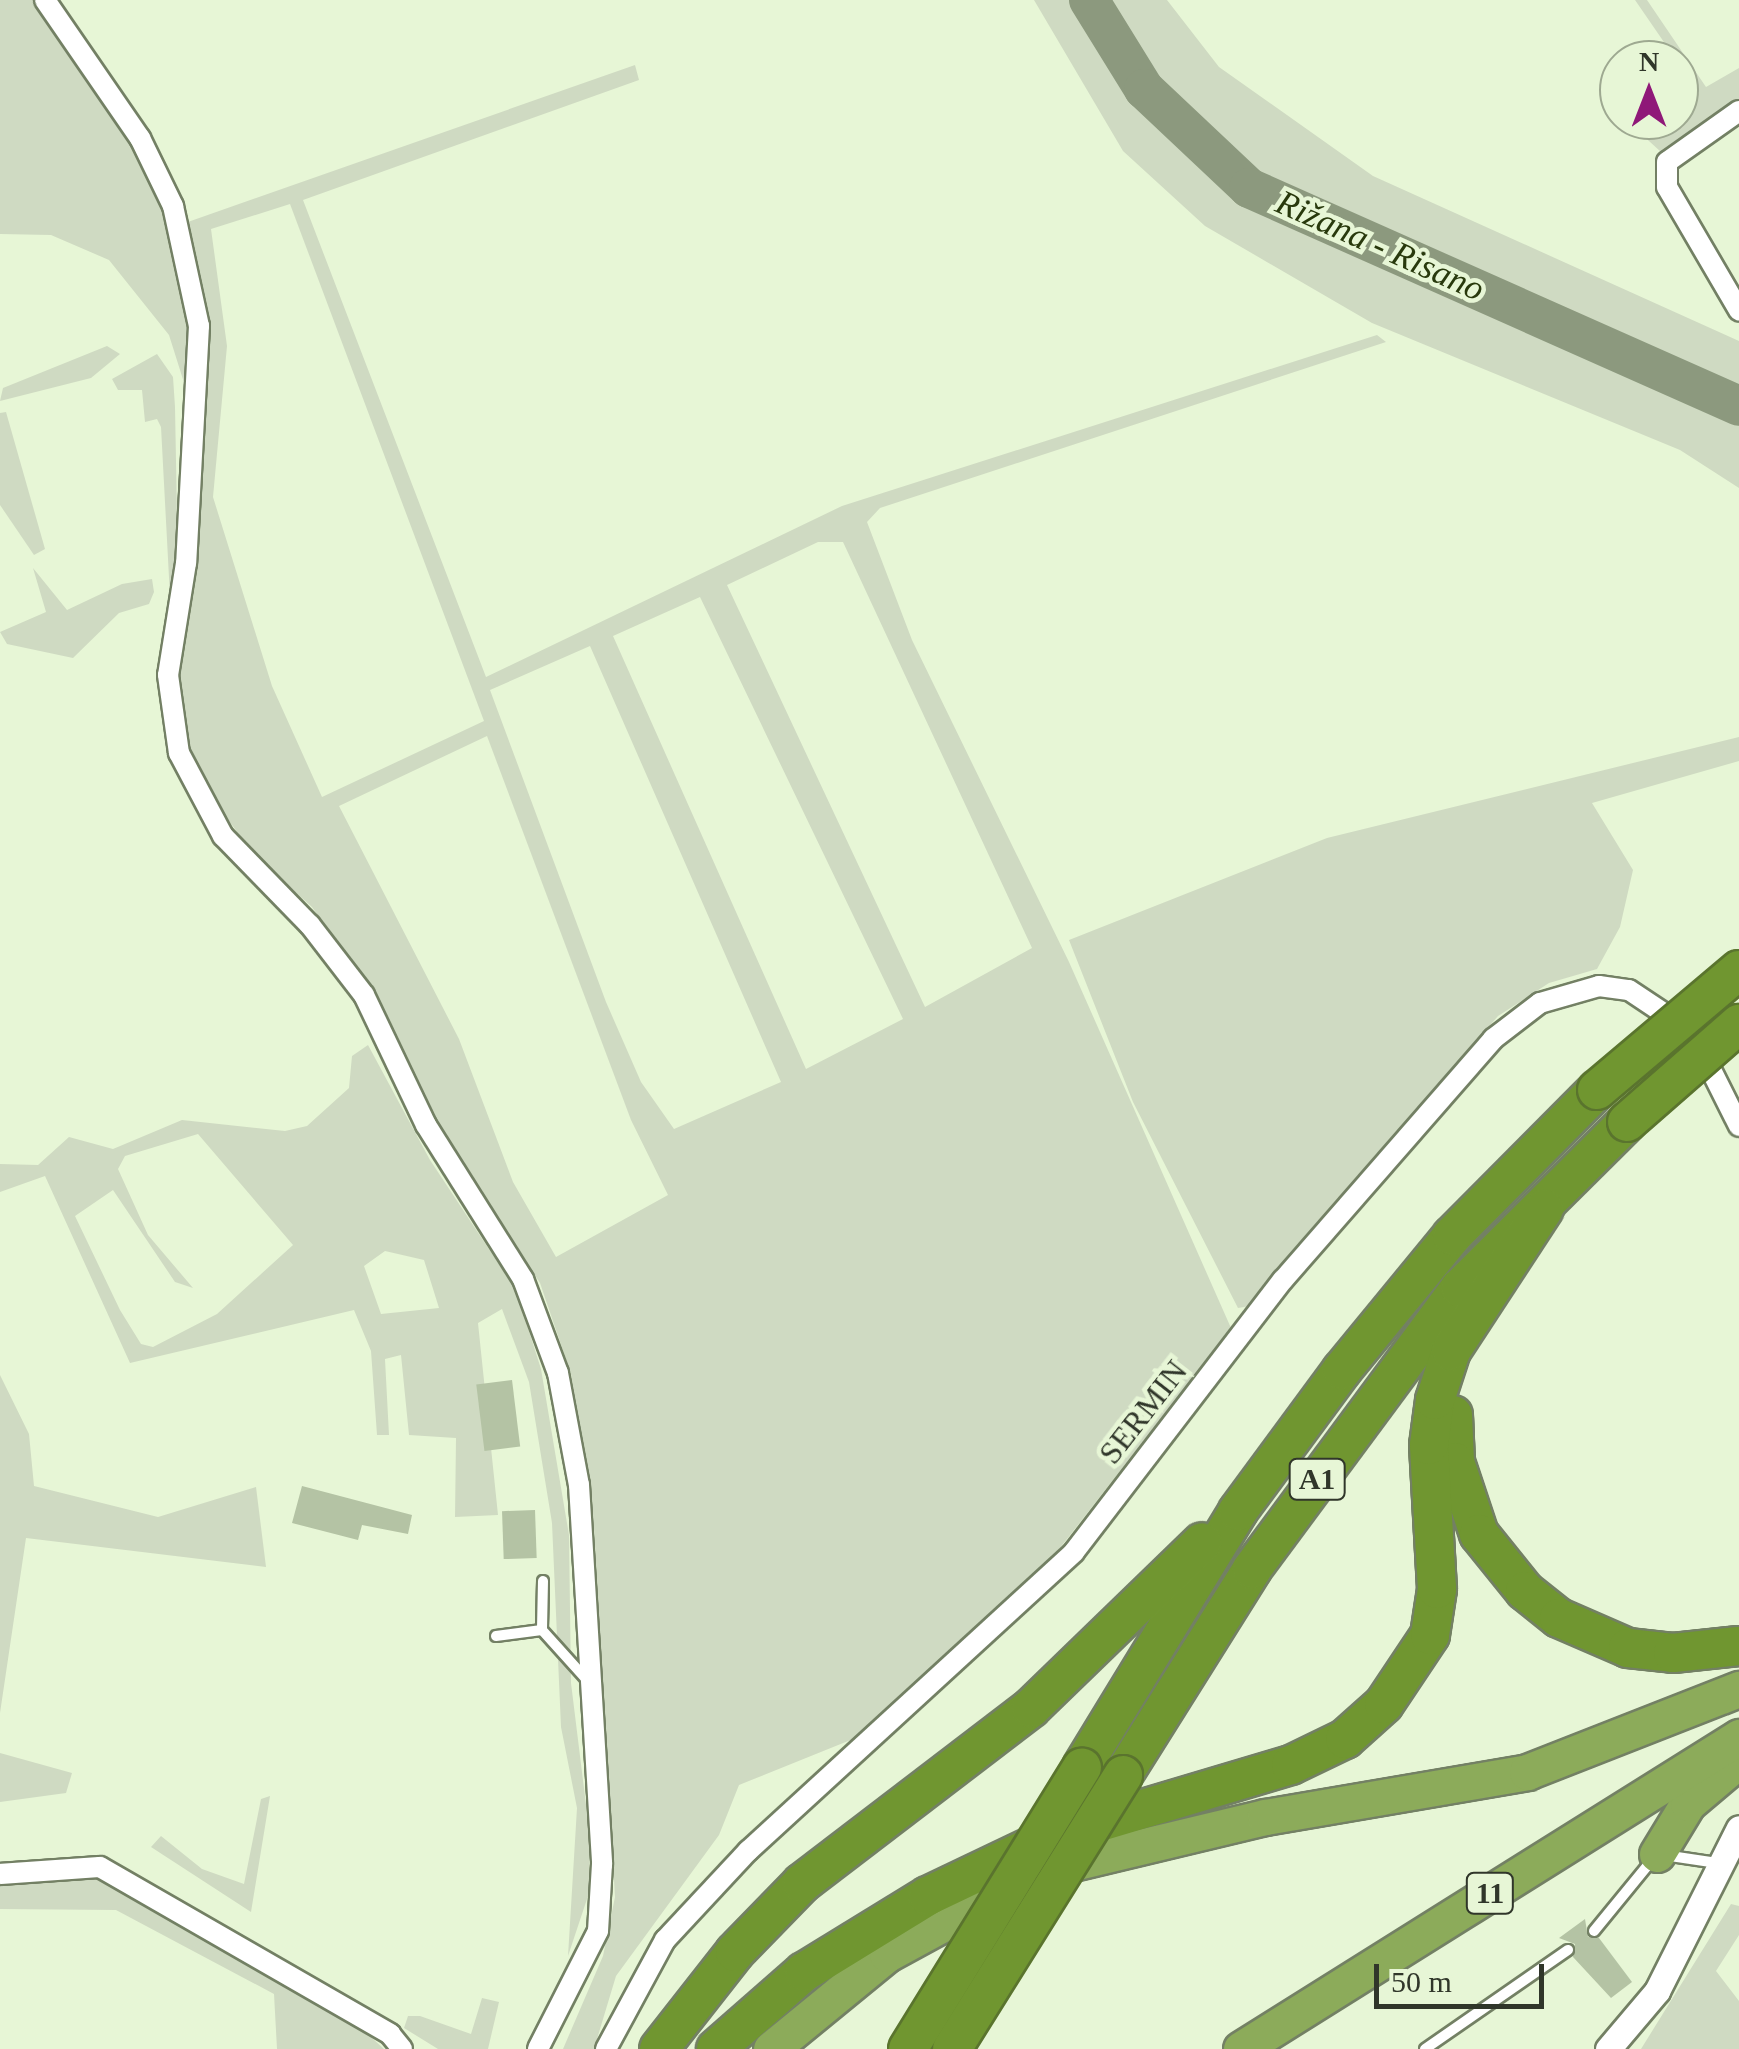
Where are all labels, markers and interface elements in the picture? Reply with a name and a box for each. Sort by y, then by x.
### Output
north arrow [1599,40,1699,140]
text: N [1639,46,1659,77]
water label: Rižana - Risano [1269,181,1491,311]
street label: SERMIN [1091,1353,1195,1471]
road number: A1 [1287,1454,1347,1504]
road number: 11 [1465,1868,1515,1918]
scale bar [1379,1944,1549,2006]
text: 50 m [1391,1965,1452,1998]

